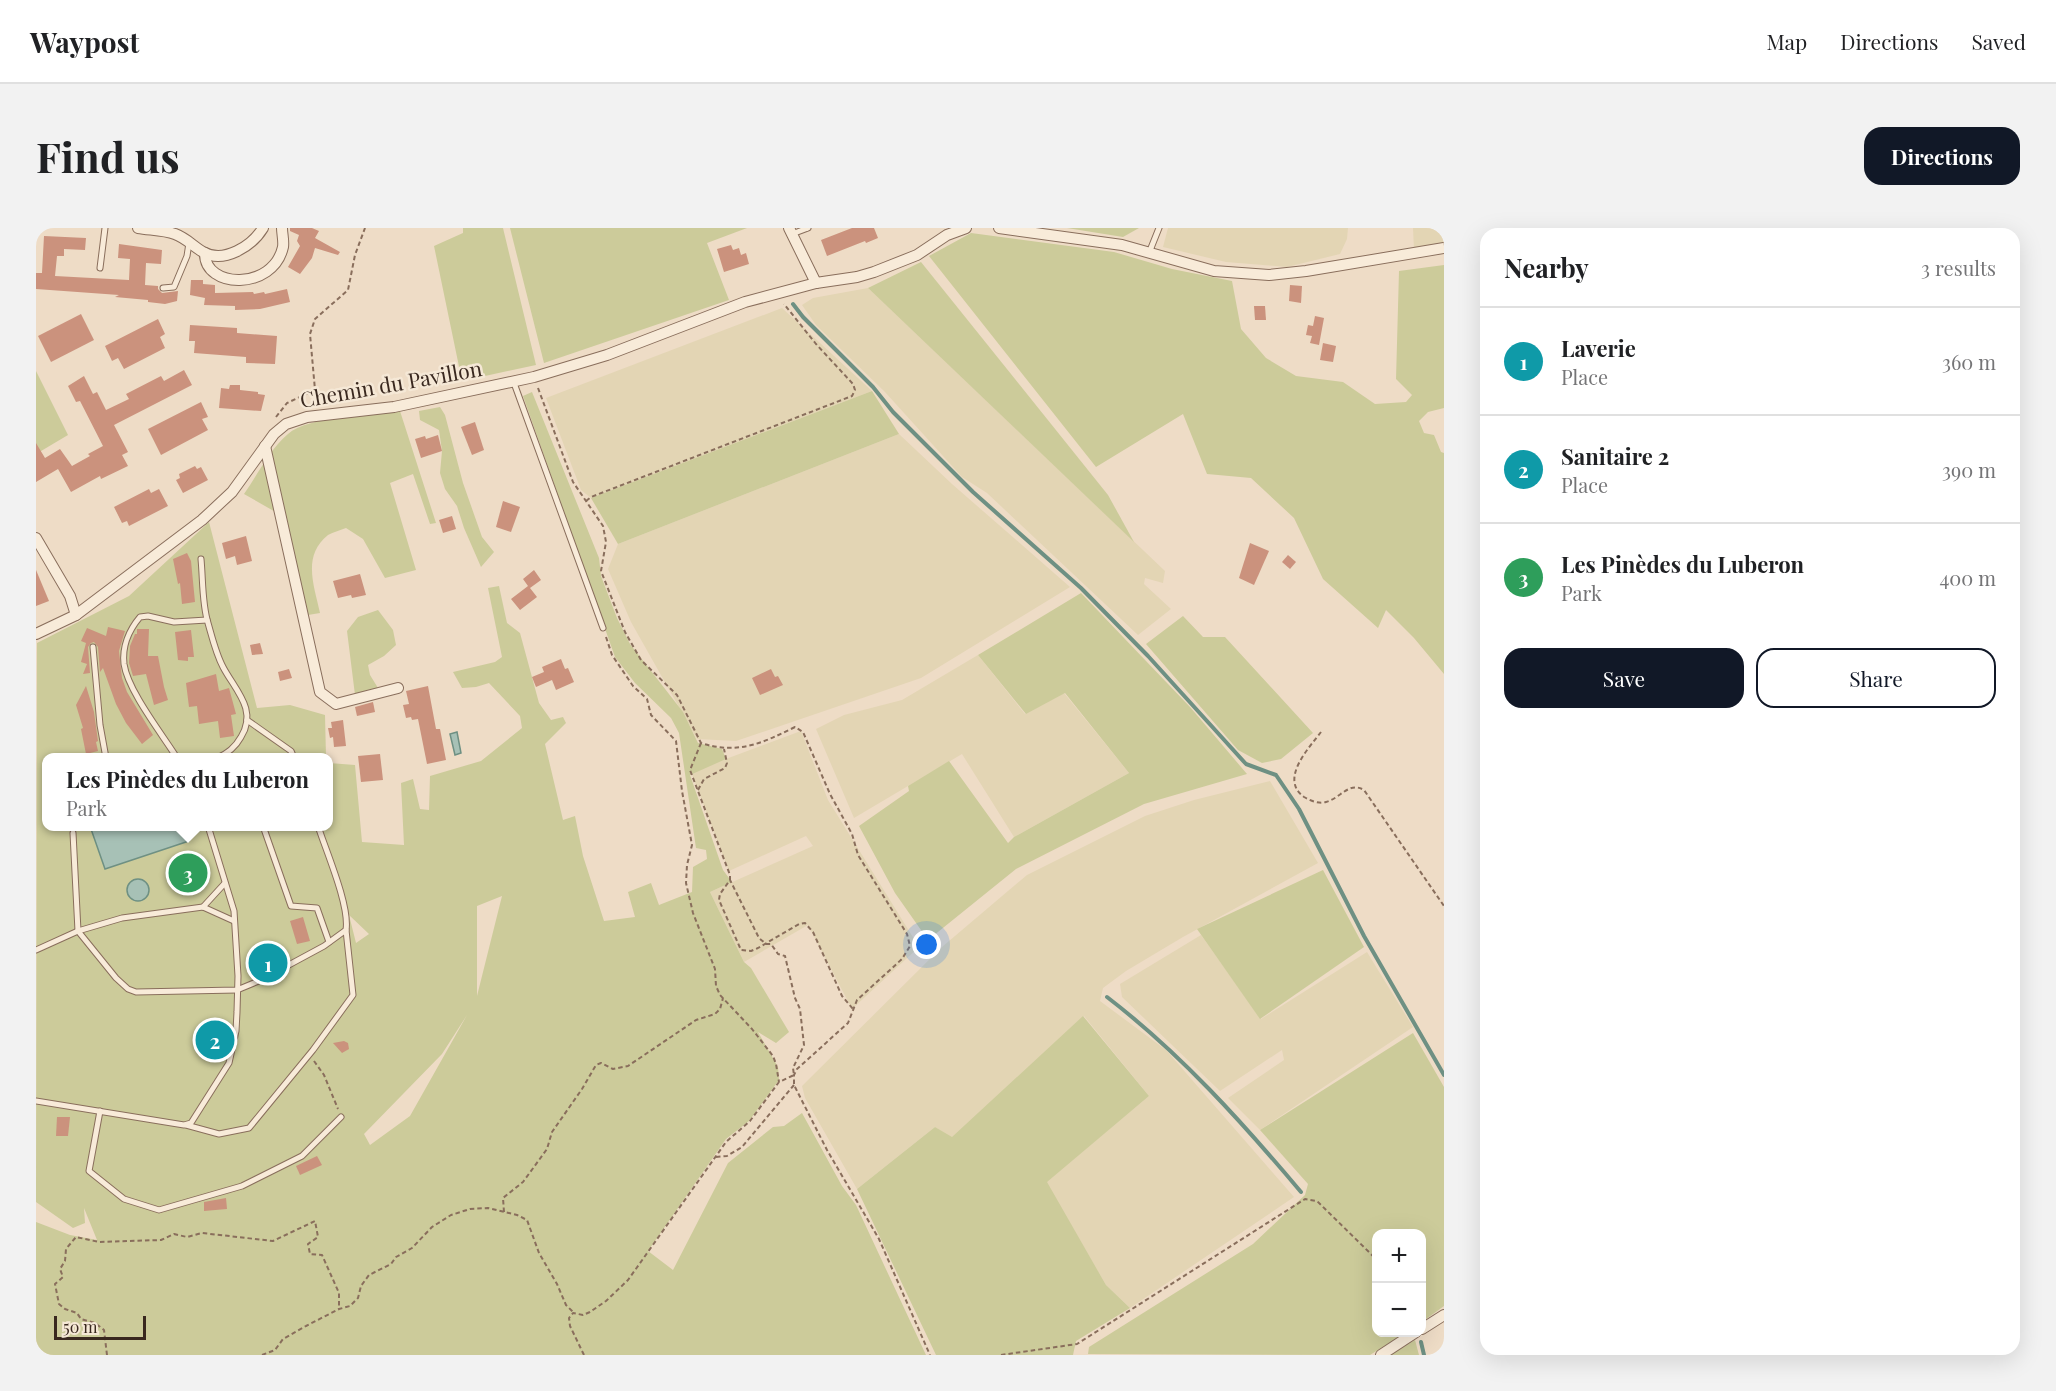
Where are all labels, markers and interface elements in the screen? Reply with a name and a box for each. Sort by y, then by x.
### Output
text: Waypost [30,23,139,60]
text: Map [1766,27,1807,55]
text: Directions [1840,27,1938,55]
text: Saved [1971,27,2026,55]
button: Directions [1864,127,2020,185]
text: Find us [36,128,180,184]
text: Nearby [1504,250,1589,285]
text: 3 results [1921,254,1996,281]
text: Laverie [1561,333,1636,363]
text: 1 [1520,348,1527,375]
text: 360 m [1942,348,1996,375]
street label: Chemin du Pavillon [297,353,484,413]
text: Place [1561,363,1608,390]
text: Sanitaire 2 [1561,441,1669,471]
text: 2 [1518,456,1529,483]
text: 390 m [1942,456,1996,483]
text: Place [1561,471,1608,498]
text: Les Pinèdes du Luberon [1561,549,1804,579]
text: 3 [1519,564,1528,591]
text: 400 m [1939,564,1996,591]
text: Park [1561,579,1602,606]
button: Save [1504,648,1744,708]
button: Share [1756,648,1996,708]
popup [42,753,333,831]
text: Les Pinèdes du Luberon [66,764,309,794]
text: Park [66,794,107,821]
pin: 3 [168,850,208,896]
your location [912,930,941,959]
pin: 1 [248,940,288,986]
pin: 2 [196,1018,234,1062]
map controls [1372,1229,1426,1337]
button: + [1372,1229,1426,1283]
button: − [1372,1283,1426,1337]
scale bar [54,1313,146,1340]
text: 50 m [63,1316,97,1337]

